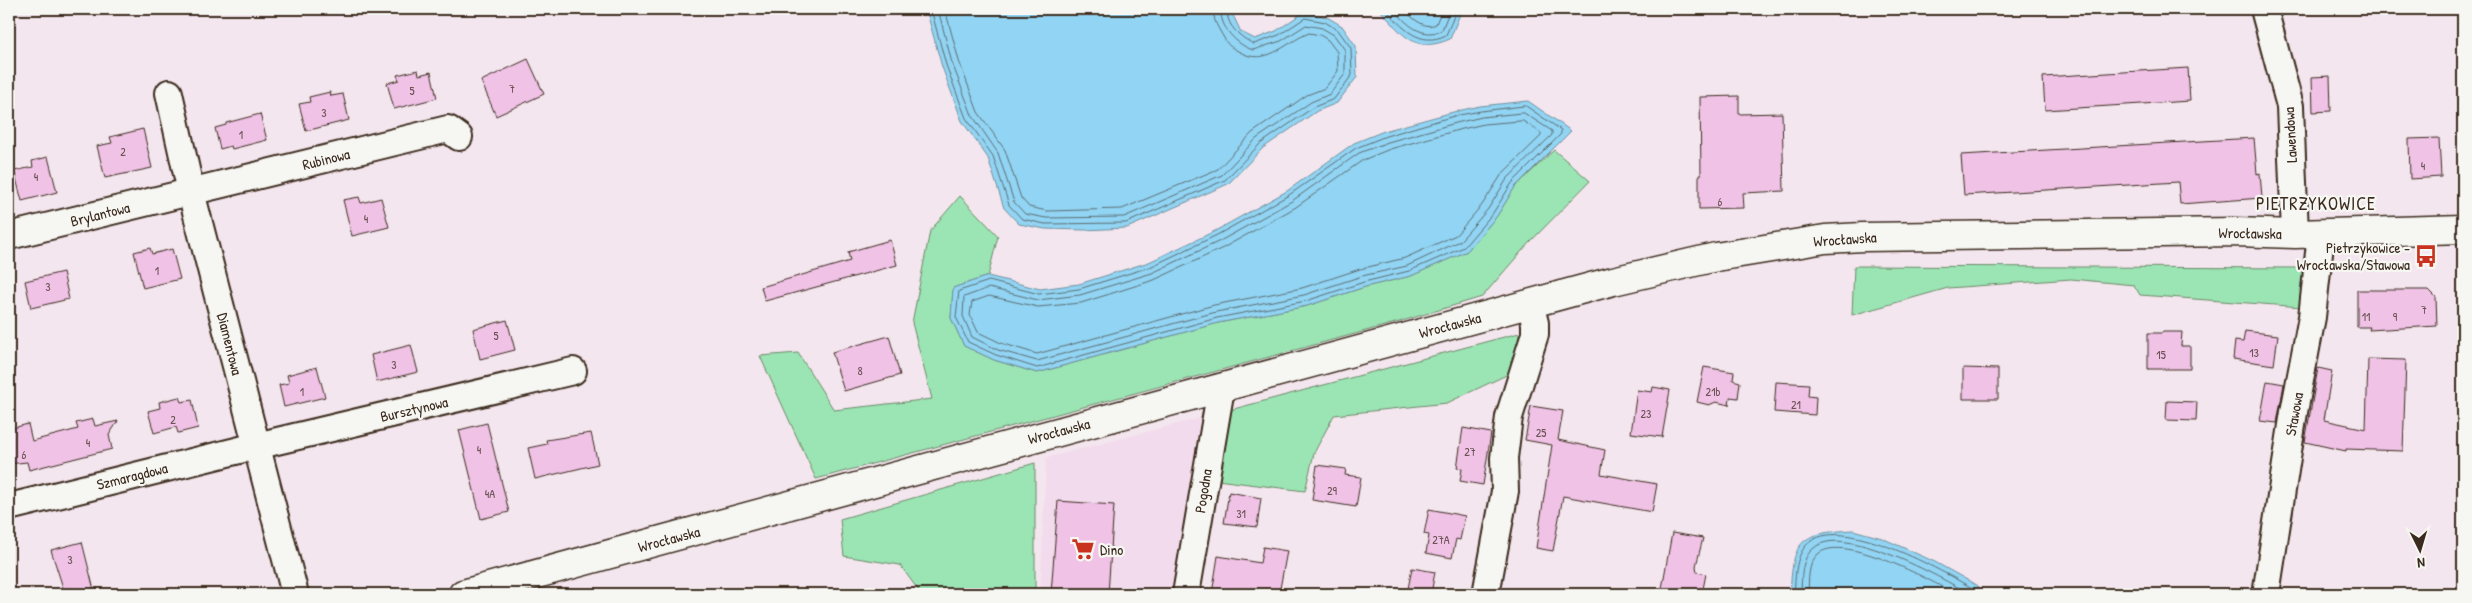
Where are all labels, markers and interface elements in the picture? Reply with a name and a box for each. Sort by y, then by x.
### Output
house number: 7 [509,80,515,97]
house number: 5 [409,82,415,99]
house number: 3 [321,104,327,121]
street label: Lawendowa [2278,106,2302,163]
house number: 1 [239,126,243,143]
house number: 2 [120,143,126,160]
street label: Rubinowa [300,143,352,175]
house number: 4 [2421,157,2426,174]
house number: 4 [34,168,39,185]
district label: PIETRZYKOWICE [2256,191,2376,216]
house number: 6 [1718,193,1723,210]
street label: Brylantowa [68,196,132,231]
house number: 4 [364,210,369,227]
street label: Wrocławska [2218,222,2282,244]
street label: Wrocławska [1813,226,1877,252]
place label: Pietrzykowice - Wrocławska/Stawowa [2297,237,2410,275]
bus stop icon: Pietrzykowice - Wrocławska/Stawowa [2413,243,2439,269]
house number: 1 [155,262,159,279]
house number: 3 [45,278,51,295]
house number: 7 [2421,301,2427,318]
street label: Wrocławska [1417,307,1483,343]
house number: 11 [2362,308,2370,325]
house number: 9 [2393,308,2398,325]
street label: Diamentowa [212,311,248,377]
house number: 5 [493,327,499,344]
house number: 13 [2249,344,2259,361]
house number: 15 [2156,346,2166,363]
house number: 3 [391,356,397,373]
house number: 8 [857,362,863,379]
house number: 1 [300,383,304,400]
house number: 21b [1706,383,1721,400]
street label: Bursztynowa [378,391,450,427]
street label: Stawowa [2280,391,2308,437]
house number: 21 [1791,396,1801,413]
house number: 23 [1641,405,1652,422]
house number: 2 [170,411,176,428]
street label: Wrocławska [1026,413,1092,449]
house number: 25 [1536,424,1546,441]
house number: 4 [86,434,91,451]
house number: 4 [477,441,482,458]
house number: 27 [1464,443,1476,460]
house number: 6 [22,446,27,463]
street label: Szmaragdowa [94,457,170,495]
street label: Pogodna [1189,467,1217,515]
house number: 29 [1327,482,1338,499]
house number: 4A [485,485,495,502]
house number: 31 [1236,505,1246,522]
street label: Wrocławska [636,521,702,557]
north arrow [2394,526,2444,576]
house number: 27A [1432,531,1450,548]
supermarket icon: Dino [1070,536,1096,562]
place label: Dino [1100,539,1123,560]
house number: 3 [67,551,73,568]
text: N [2416,554,2426,573]

